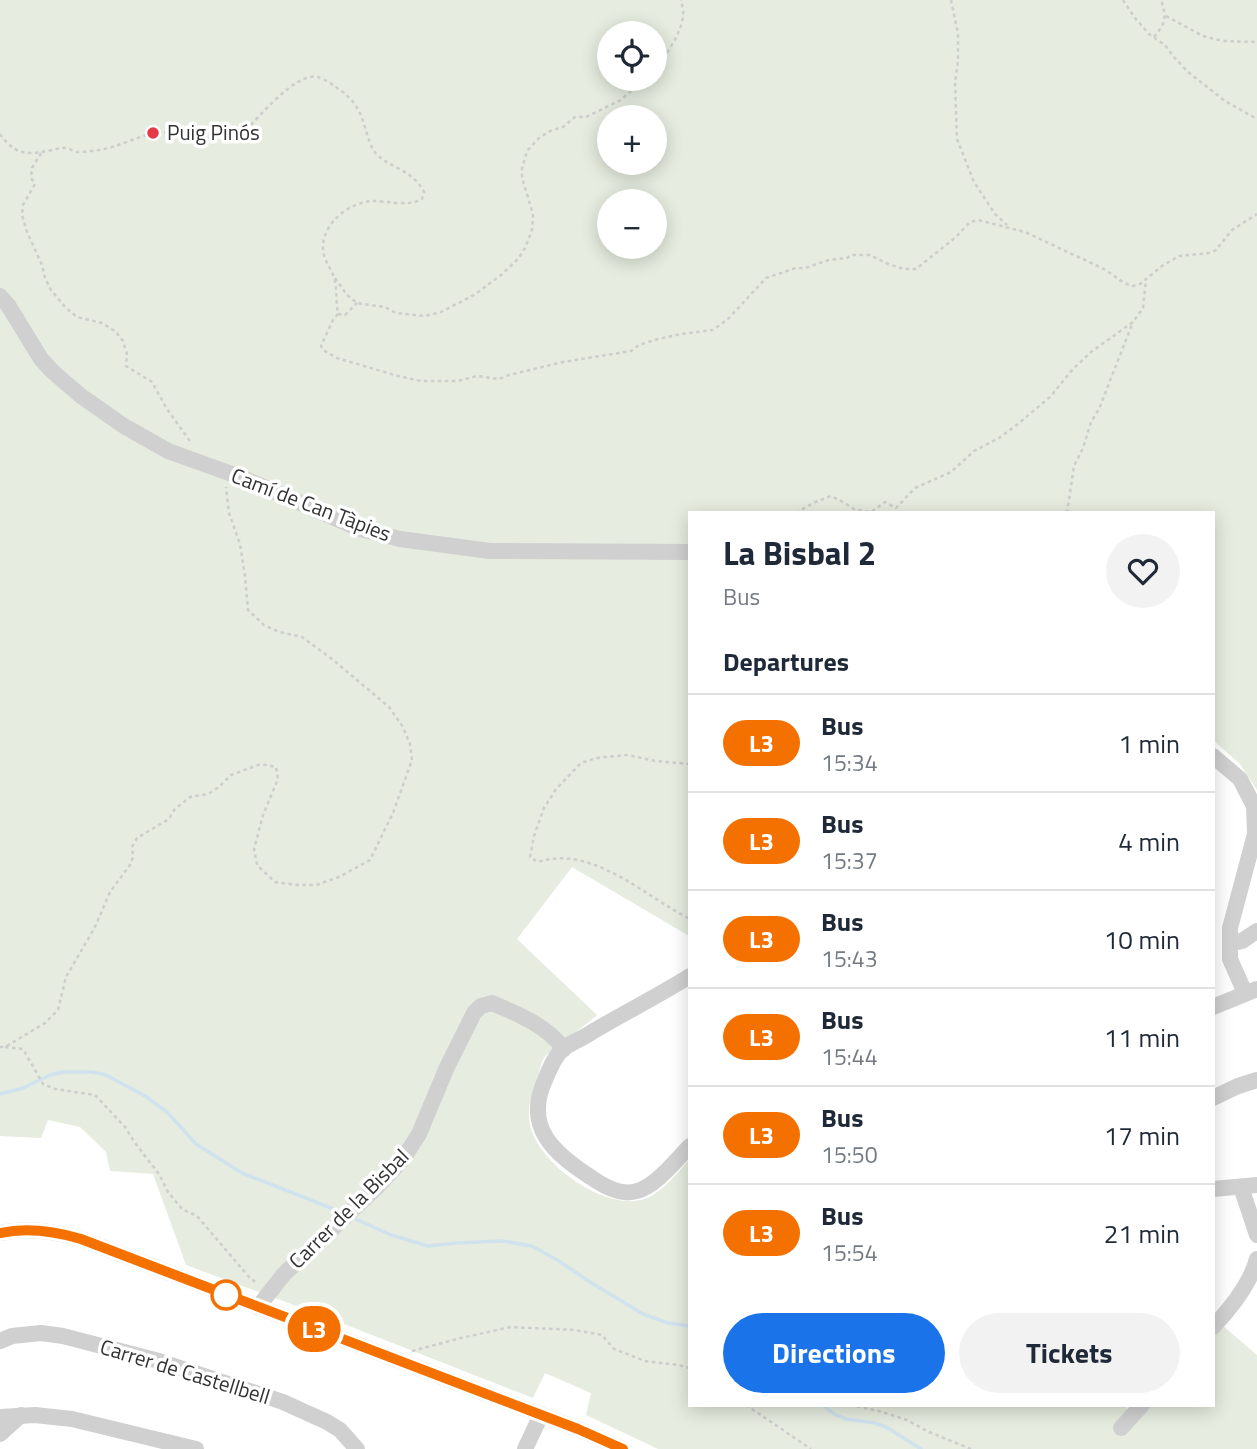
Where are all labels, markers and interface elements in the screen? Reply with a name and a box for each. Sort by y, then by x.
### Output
map controls [597,21,667,259]
button: locate [597,21,667,91]
button: + [597,105,667,175]
place label: Puig Pinós [167,116,260,148]
marker: Puig Pinós [145,125,161,141]
button: − [597,189,667,259]
street label: Camí de Can Tàpies [227,459,396,549]
text: La Bisbal 2 [723,528,876,578]
button: heart [1106,534,1180,608]
text: Bus [723,579,760,614]
text: Departures [723,642,849,681]
text: Bus [821,706,863,745]
text: 1 min [1118,724,1180,763]
text: L3 [749,725,774,761]
text: 15:34 [821,745,878,780]
text: Bus [821,804,863,843]
text: 4 min [1118,822,1180,861]
text: L3 [749,823,774,859]
text: 15:37 [821,843,878,878]
text: Bus [821,902,863,941]
text: 10 min [1104,920,1180,959]
text: L3 [749,921,774,957]
text: 15:43 [821,941,878,976]
text: Bus [821,1000,863,1039]
text: 11 min [1104,1018,1180,1057]
text: L3 [749,1019,774,1055]
text: 15:44 [821,1039,878,1074]
text: Bus [821,1098,863,1137]
text: 17 min [1104,1116,1180,1155]
text: L3 [749,1117,774,1153]
text: 15:50 [821,1137,878,1172]
street label: Carrer de la Bisbal [281,1141,416,1276]
text: Bus [821,1196,863,1235]
text: 21 min [1104,1214,1180,1253]
text: L3 [749,1215,774,1251]
text: 15:54 [821,1235,878,1270]
unlabelled marker [211,1280,241,1310]
line badge: L3 [282,1306,346,1352]
text: L3 [302,1311,326,1347]
button: Directions [723,1313,945,1393]
button: Tickets [959,1313,1180,1393]
street label: Carrer de Castellbell [97,1330,274,1412]

